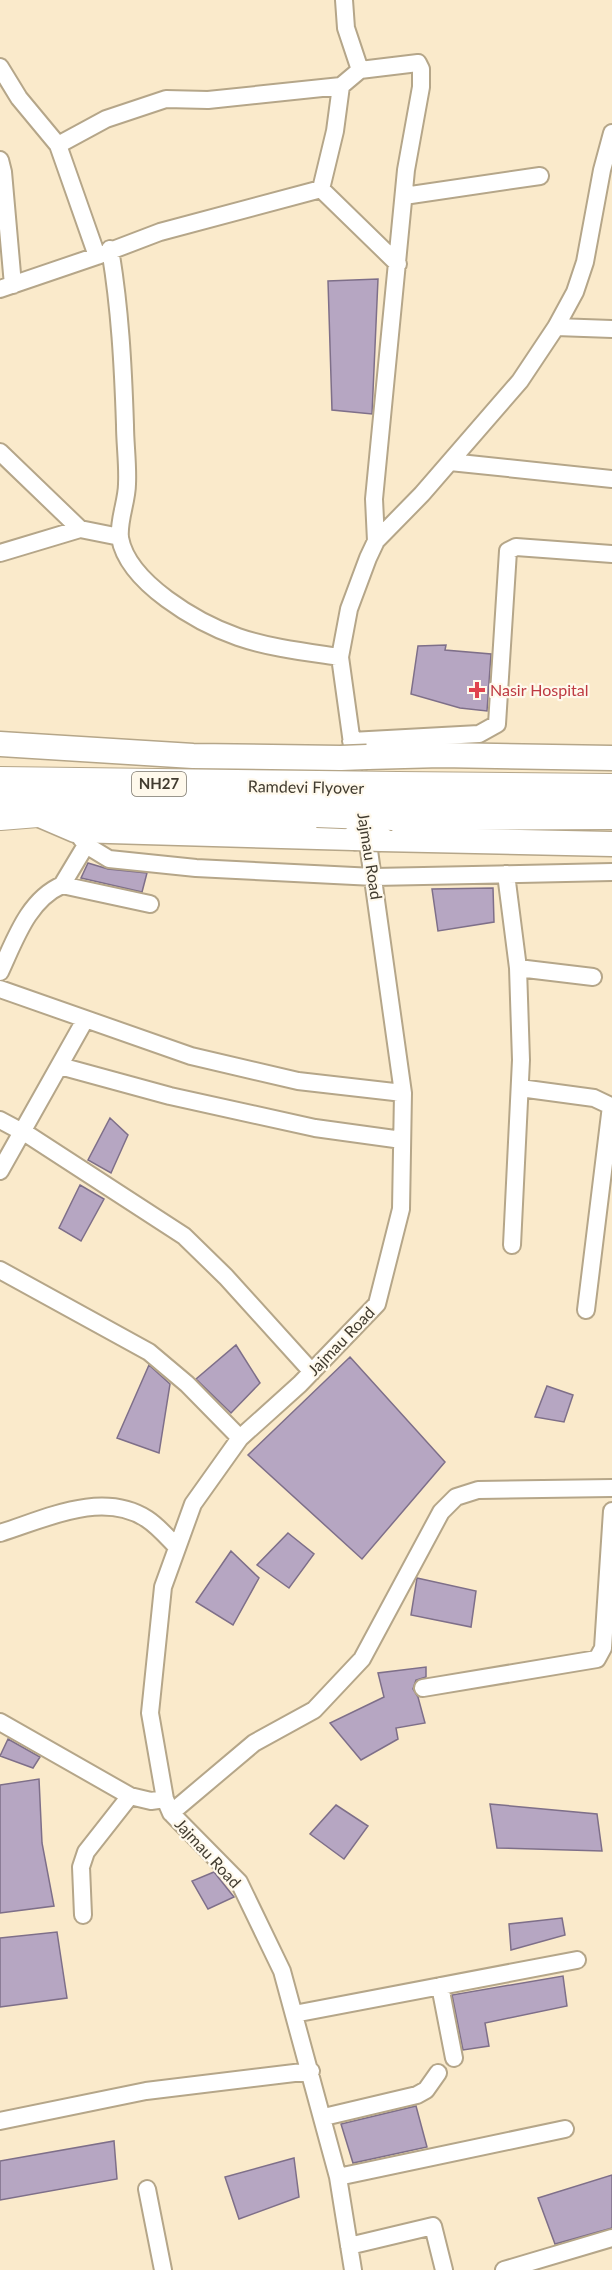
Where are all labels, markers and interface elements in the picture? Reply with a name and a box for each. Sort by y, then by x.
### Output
place label: Nasir Hospital [490,680,589,699]
marker: Nasir Hospital [468,681,486,699]
road number: NH27 [132,772,186,796]
street label: Ramdevi Flyover [248,776,364,797]
street label: Jajmau Road [354,811,387,901]
street label: Jajmau Road [303,1302,378,1379]
street label: Jajmau Road [171,1814,245,1891]

